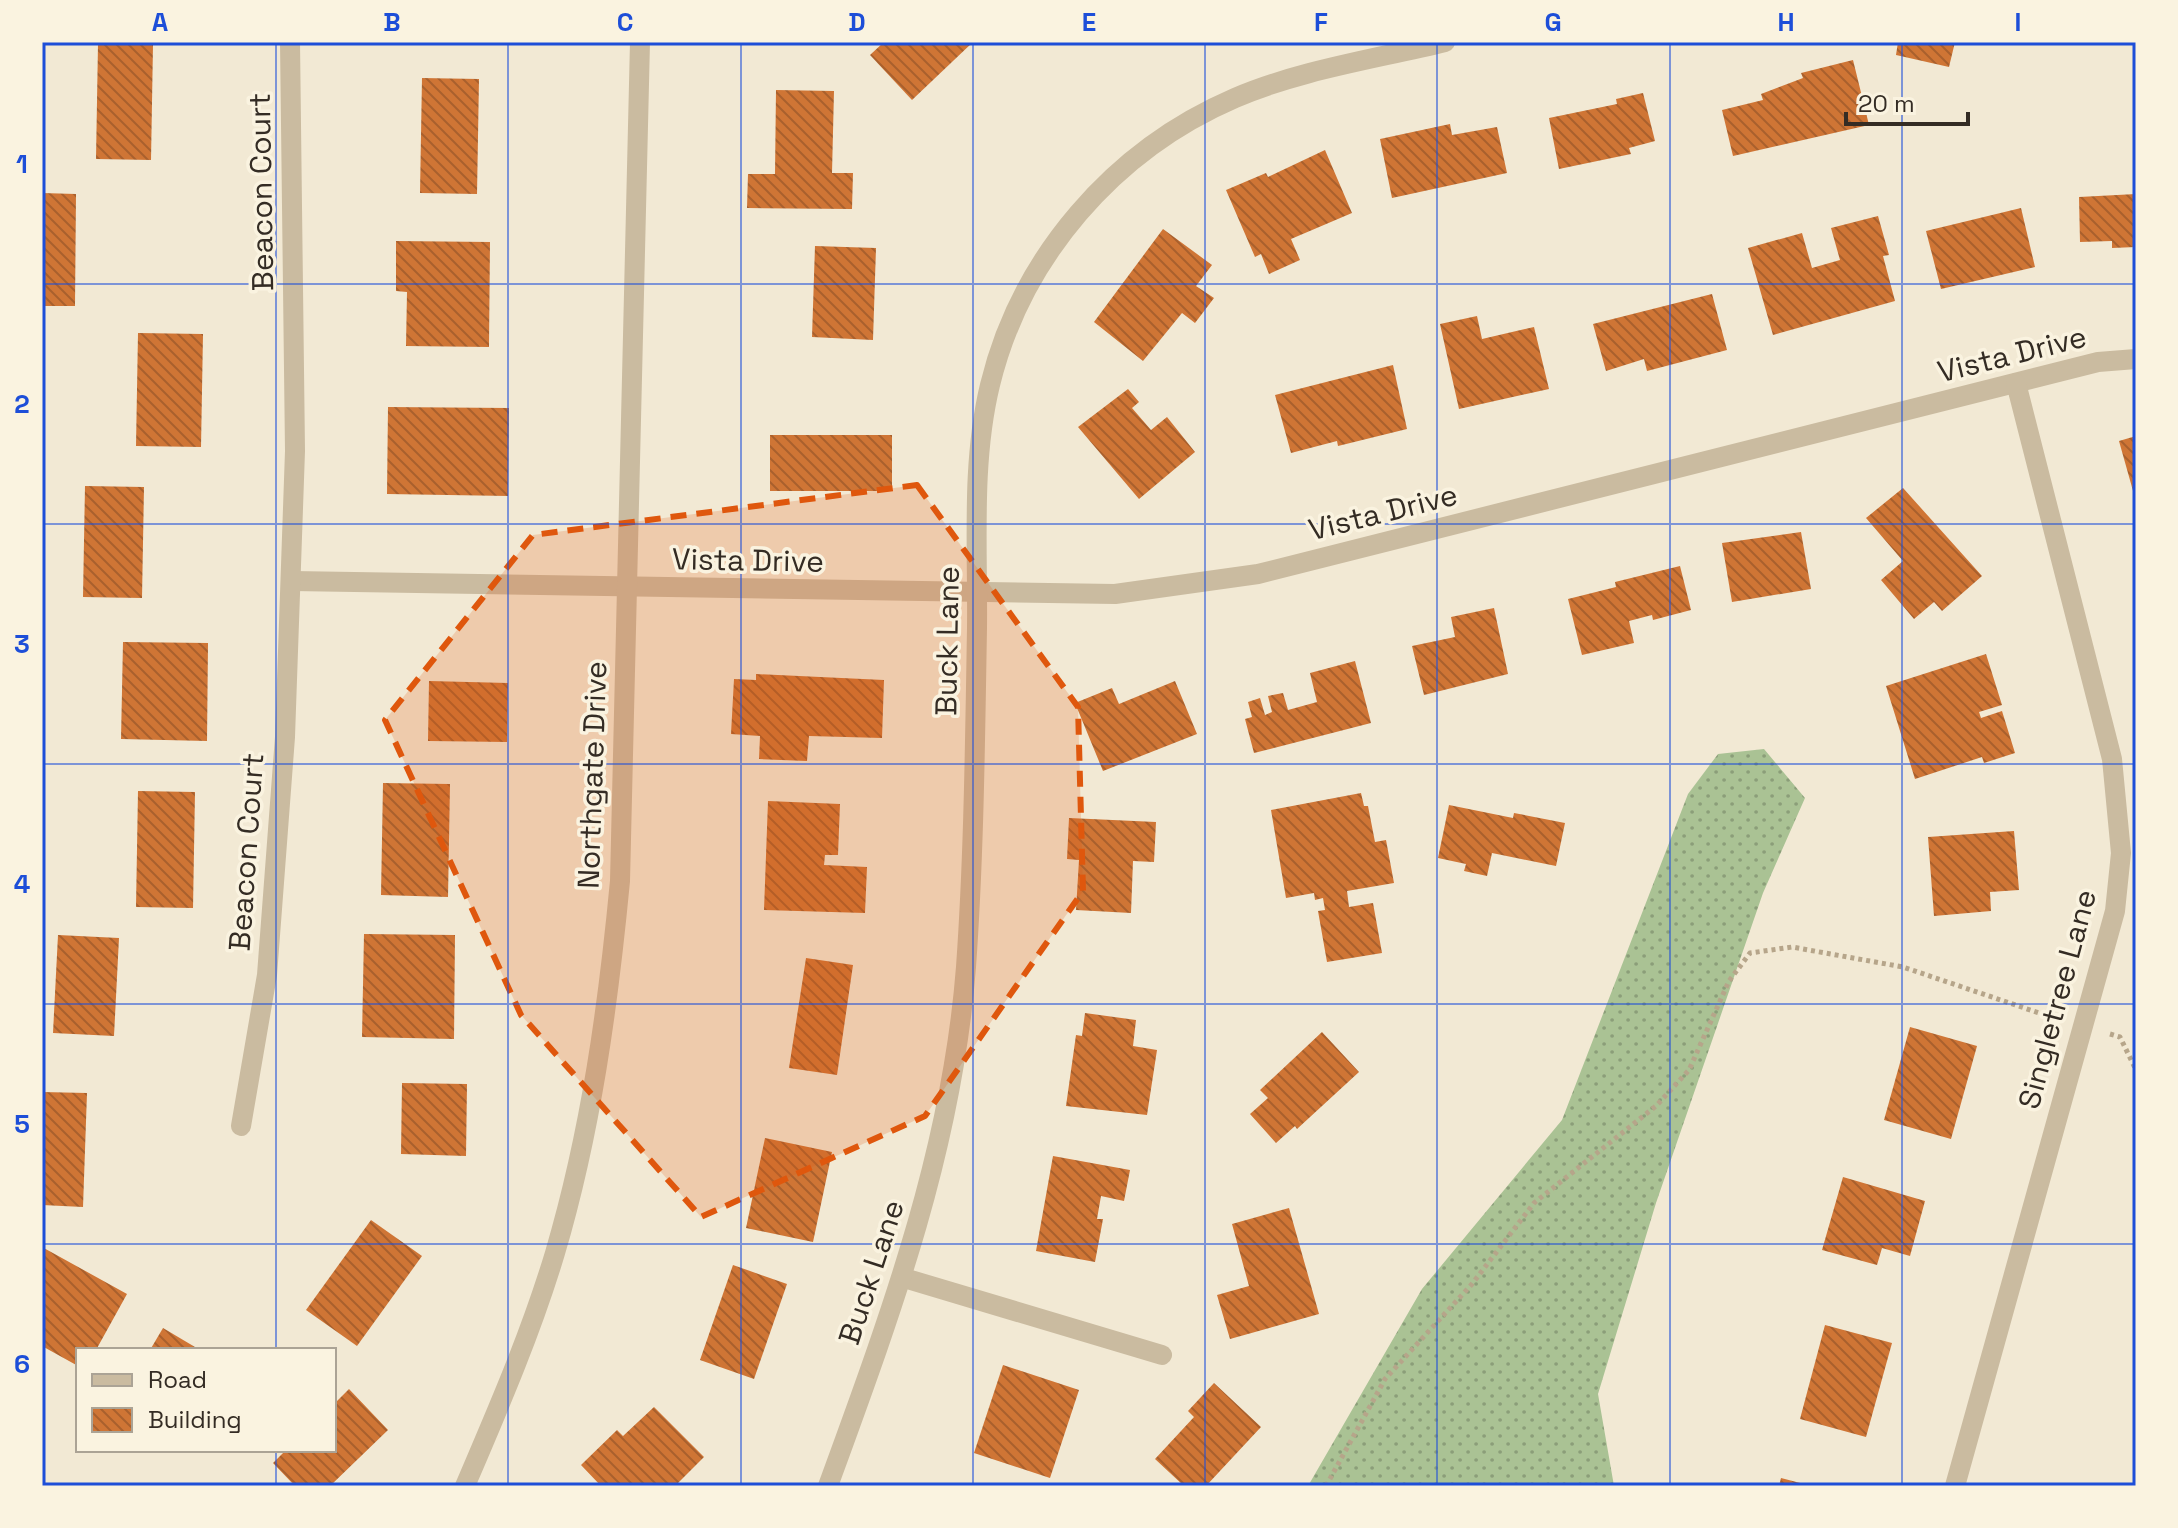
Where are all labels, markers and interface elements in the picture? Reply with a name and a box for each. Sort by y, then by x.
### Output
text: A [152,5,169,39]
text: B [383,5,401,39]
text: C [617,5,633,39]
text: D [848,5,866,39]
text: E [1082,5,1096,39]
text: F [1314,5,1328,39]
text: G [1544,5,1562,39]
text: H [1777,5,1795,39]
text: I [2015,5,2021,39]
scale bar [1846,76,1968,126]
text: 20 m [1858,88,1915,119]
street label: Beacon Court [240,93,282,291]
text: 1 [16,147,28,181]
street label: Vista Drive [1934,317,2090,391]
text: 2 [14,387,30,421]
street label: Vista Drive [1305,475,1461,549]
street label: Vista Drive [672,539,824,581]
street label: Buck Lane [926,566,968,716]
text: 3 [14,627,30,661]
street label: Northgate Drive [569,660,615,890]
street label: Beacon Court [220,752,272,952]
text: 4 [14,867,30,901]
street label: Singletree Lane [2009,885,2105,1113]
text: 5 [14,1107,30,1141]
street label: Buck Lane [829,1195,913,1349]
text: 6 [14,1347,30,1381]
legend [76,1348,336,1452]
text: Road [148,1364,207,1395]
text: Building [148,1404,242,1435]

